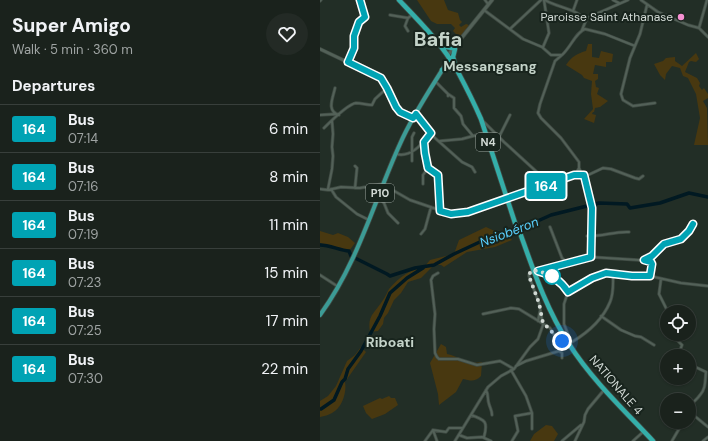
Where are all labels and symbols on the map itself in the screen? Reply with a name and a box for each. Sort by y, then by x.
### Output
place label: Paroisse Saint Athanase [541,9,673,25]
marker: Paroisse Saint Athanase [676,12,686,22]
district label: Bafia [414,26,462,52]
district label: Messangsang [443,57,537,75]
road number: N4 [476,133,500,151]
line badge: 164 [523,173,569,199]
road number: P10 [366,184,394,202]
water label: Nsiobéron [477,213,541,251]
unlabelled marker [543,267,561,285]
your location [552,331,572,351]
district label: Riboati [366,333,414,351]
street label: NATIONALE 4 [586,352,646,418]

